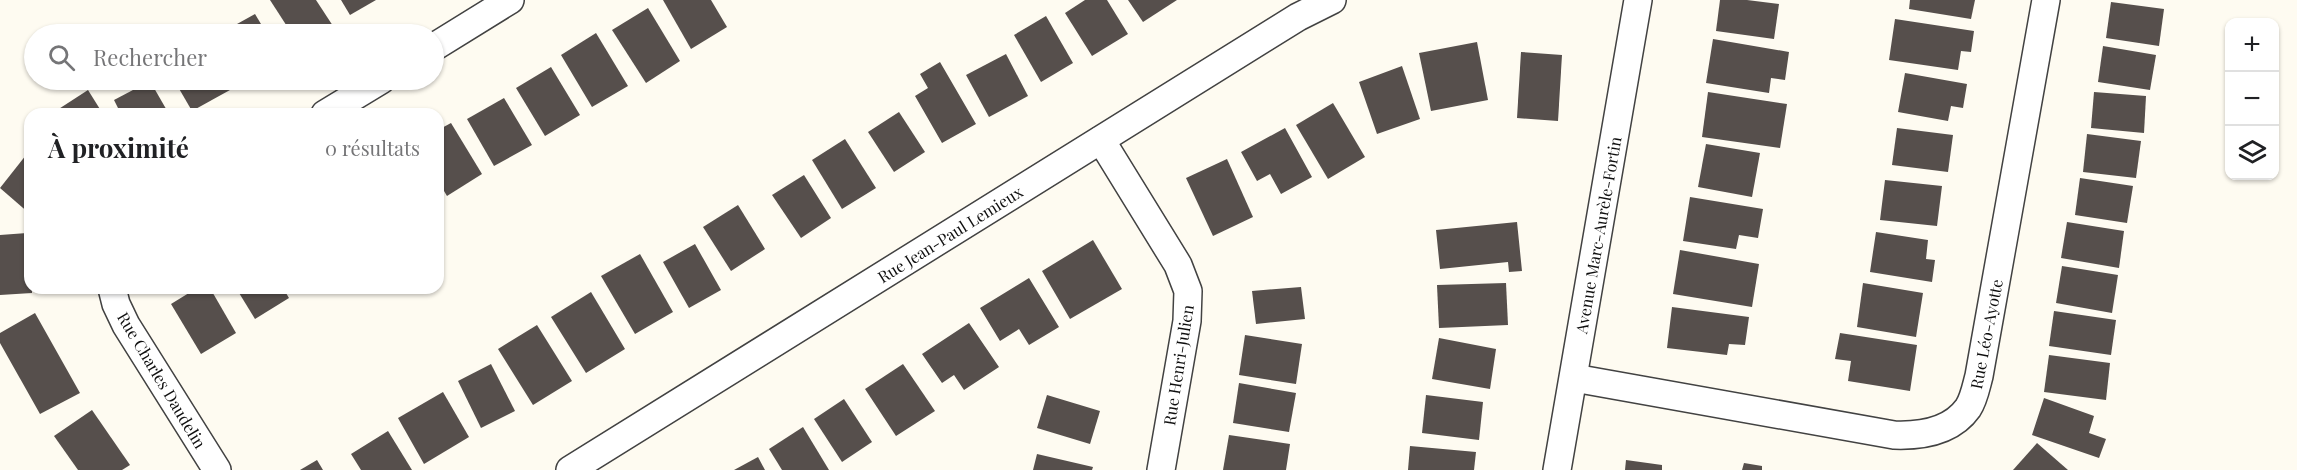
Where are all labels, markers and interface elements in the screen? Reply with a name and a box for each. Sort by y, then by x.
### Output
map controls [2225,18,2279,180]
button: + [2225,18,2279,72]
search box [24,24,444,90]
icon: search [45,41,78,74]
text: Rechercher [93,42,207,72]
button: − [2225,72,2279,126]
button: layers [2225,126,2279,180]
text: À proximité [48,130,189,165]
text: 0 résultats [325,134,420,161]
street label: Avenue Marc-Aurèle-Fortin [1570,134,1626,336]
street label: Rue Jean-Paul Lemieux [874,180,1027,287]
street label: Rue Léo-Ayotte [1965,277,2007,391]
street label: Rue Henri-Julien [1158,303,1198,427]
street label: Rue Charles Daudelin [113,308,211,452]

